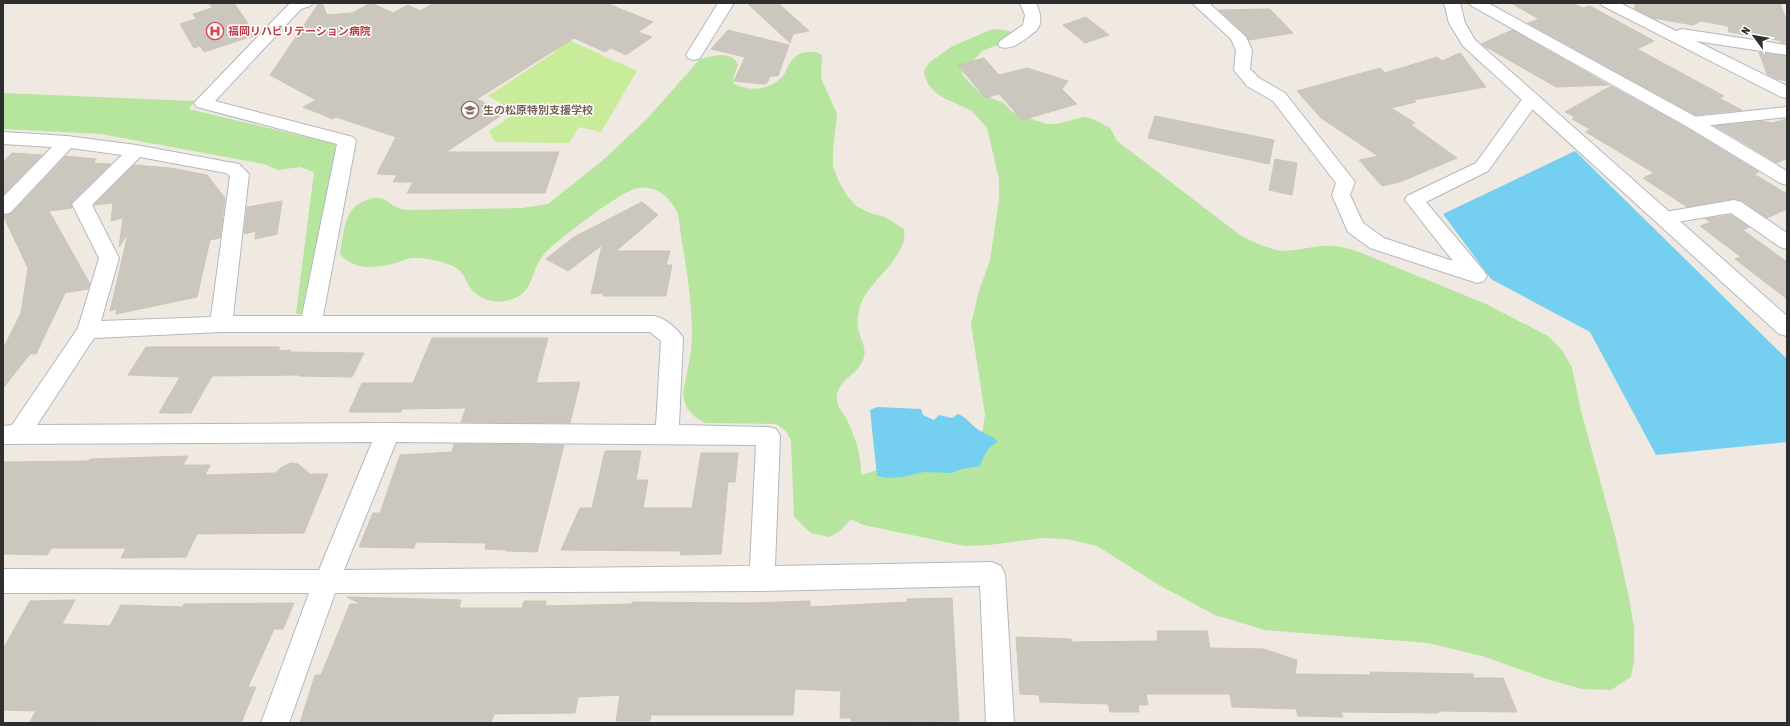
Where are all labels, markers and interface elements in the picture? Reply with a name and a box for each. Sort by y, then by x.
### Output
north arrow [1734,16,1774,56]
hospital icon: 福岡リハビリテーション病院 [205,21,225,41]
place label: 福岡リハビリテーション病院 [228,25,371,37]
text: N [1739,25,1752,37]
school or university icon: 生の松原特別支援学校 [460,100,480,120]
place label: 生の松原特別支援学校 [483,104,593,116]

